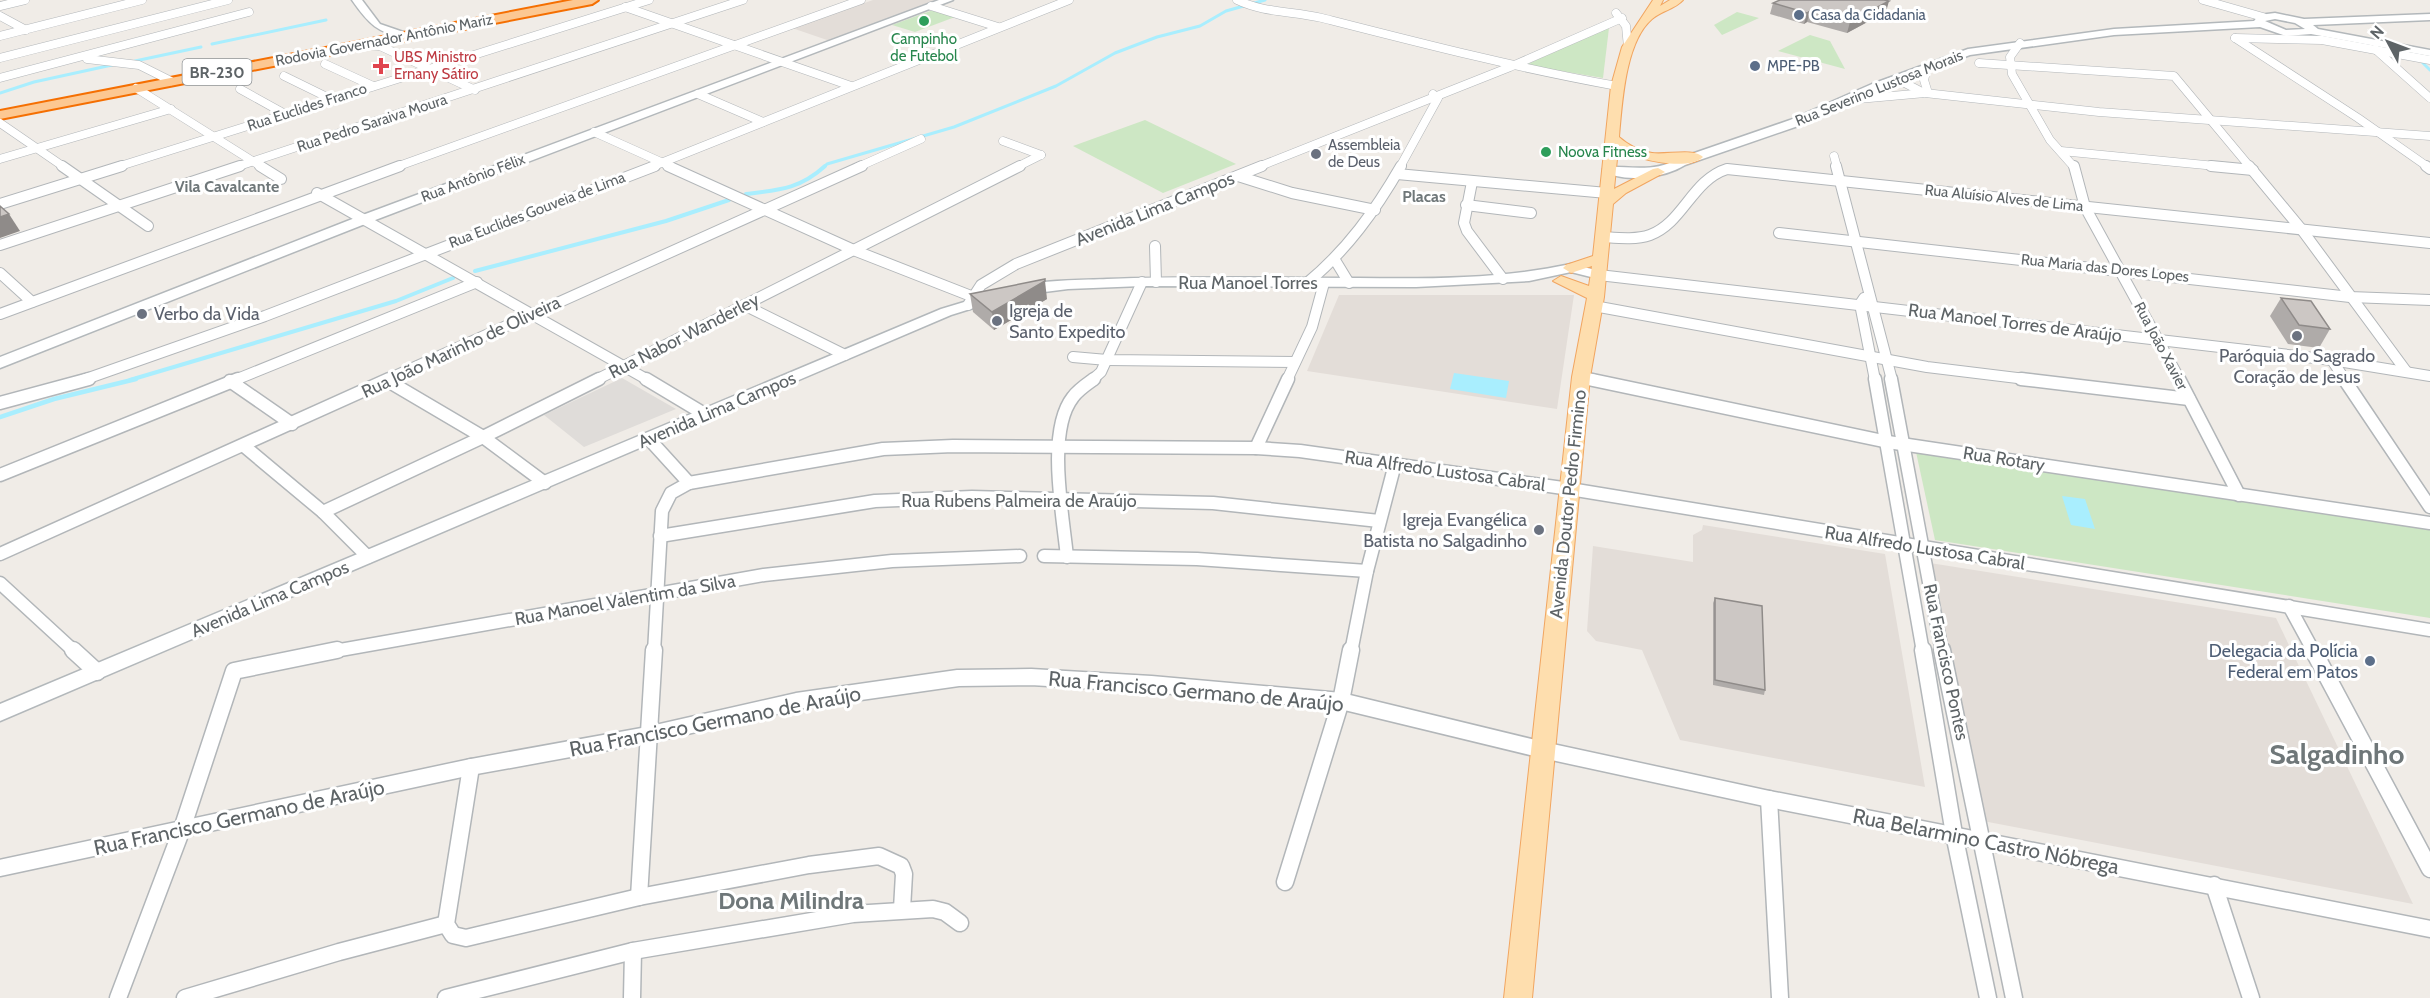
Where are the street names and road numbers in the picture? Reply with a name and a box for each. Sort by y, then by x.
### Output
street label: Rodovia Governador Antônio Mariz [274,10,494,70]
street label: Rua Severino Lustosa Morais [1792,46,1966,130]
road number: BR-230 [182,59,252,85]
street label: Rua Euclides Franco [245,79,369,135]
street label: Rua Pedro Saraiva Moura [295,90,450,156]
street label: Rua Antônio Félix [418,150,528,206]
street label: Avenida Lima Campos [1072,167,1238,251]
street label: Rua Euclides Gouveia de Lima [446,168,629,252]
street label: Rua Aluísio Alves de Lima [1924,181,2085,215]
street label: Rua Maria das Dores Lopes [2020,250,2190,286]
street label: Rua Manoel Torres [1178,272,1318,294]
street label: Rua Nabor Wanderley [605,289,763,383]
street label: Rua João Marinho de Oliveira [358,291,564,403]
street label: Rua Manoel Torres de Araújo [1907,299,2123,347]
street label: Rua João Xavier [2130,299,2192,393]
street label: Avenida Lima Campos [635,367,799,453]
street label: Avenida Doutor Pedro Firmino [1545,388,1591,619]
street label: Rua Rotary [1962,442,2046,476]
street label: Rua Alfredo Lustosa Cabral [1343,446,1548,496]
street label: Rua Rubens Palmeira de Araújo [901,490,1137,512]
street label: Rua Alfredo Lustosa Cabral [1823,521,2027,575]
street label: Avenida Lima Campos [188,556,352,642]
street label: Rua Manoel Valentim da Silva [513,570,737,630]
street label: Rua Francisco Pontes [1919,582,1973,742]
street label: Rua Francisco Germano de Araújo [1047,666,1345,717]
street label: Rua Francisco Germano de Araújo [567,680,863,763]
street label: Rua Francisco Germano de Araújo [91,774,387,861]
street label: Rua Belarmino Castro Nóbrega [1851,803,2121,879]

